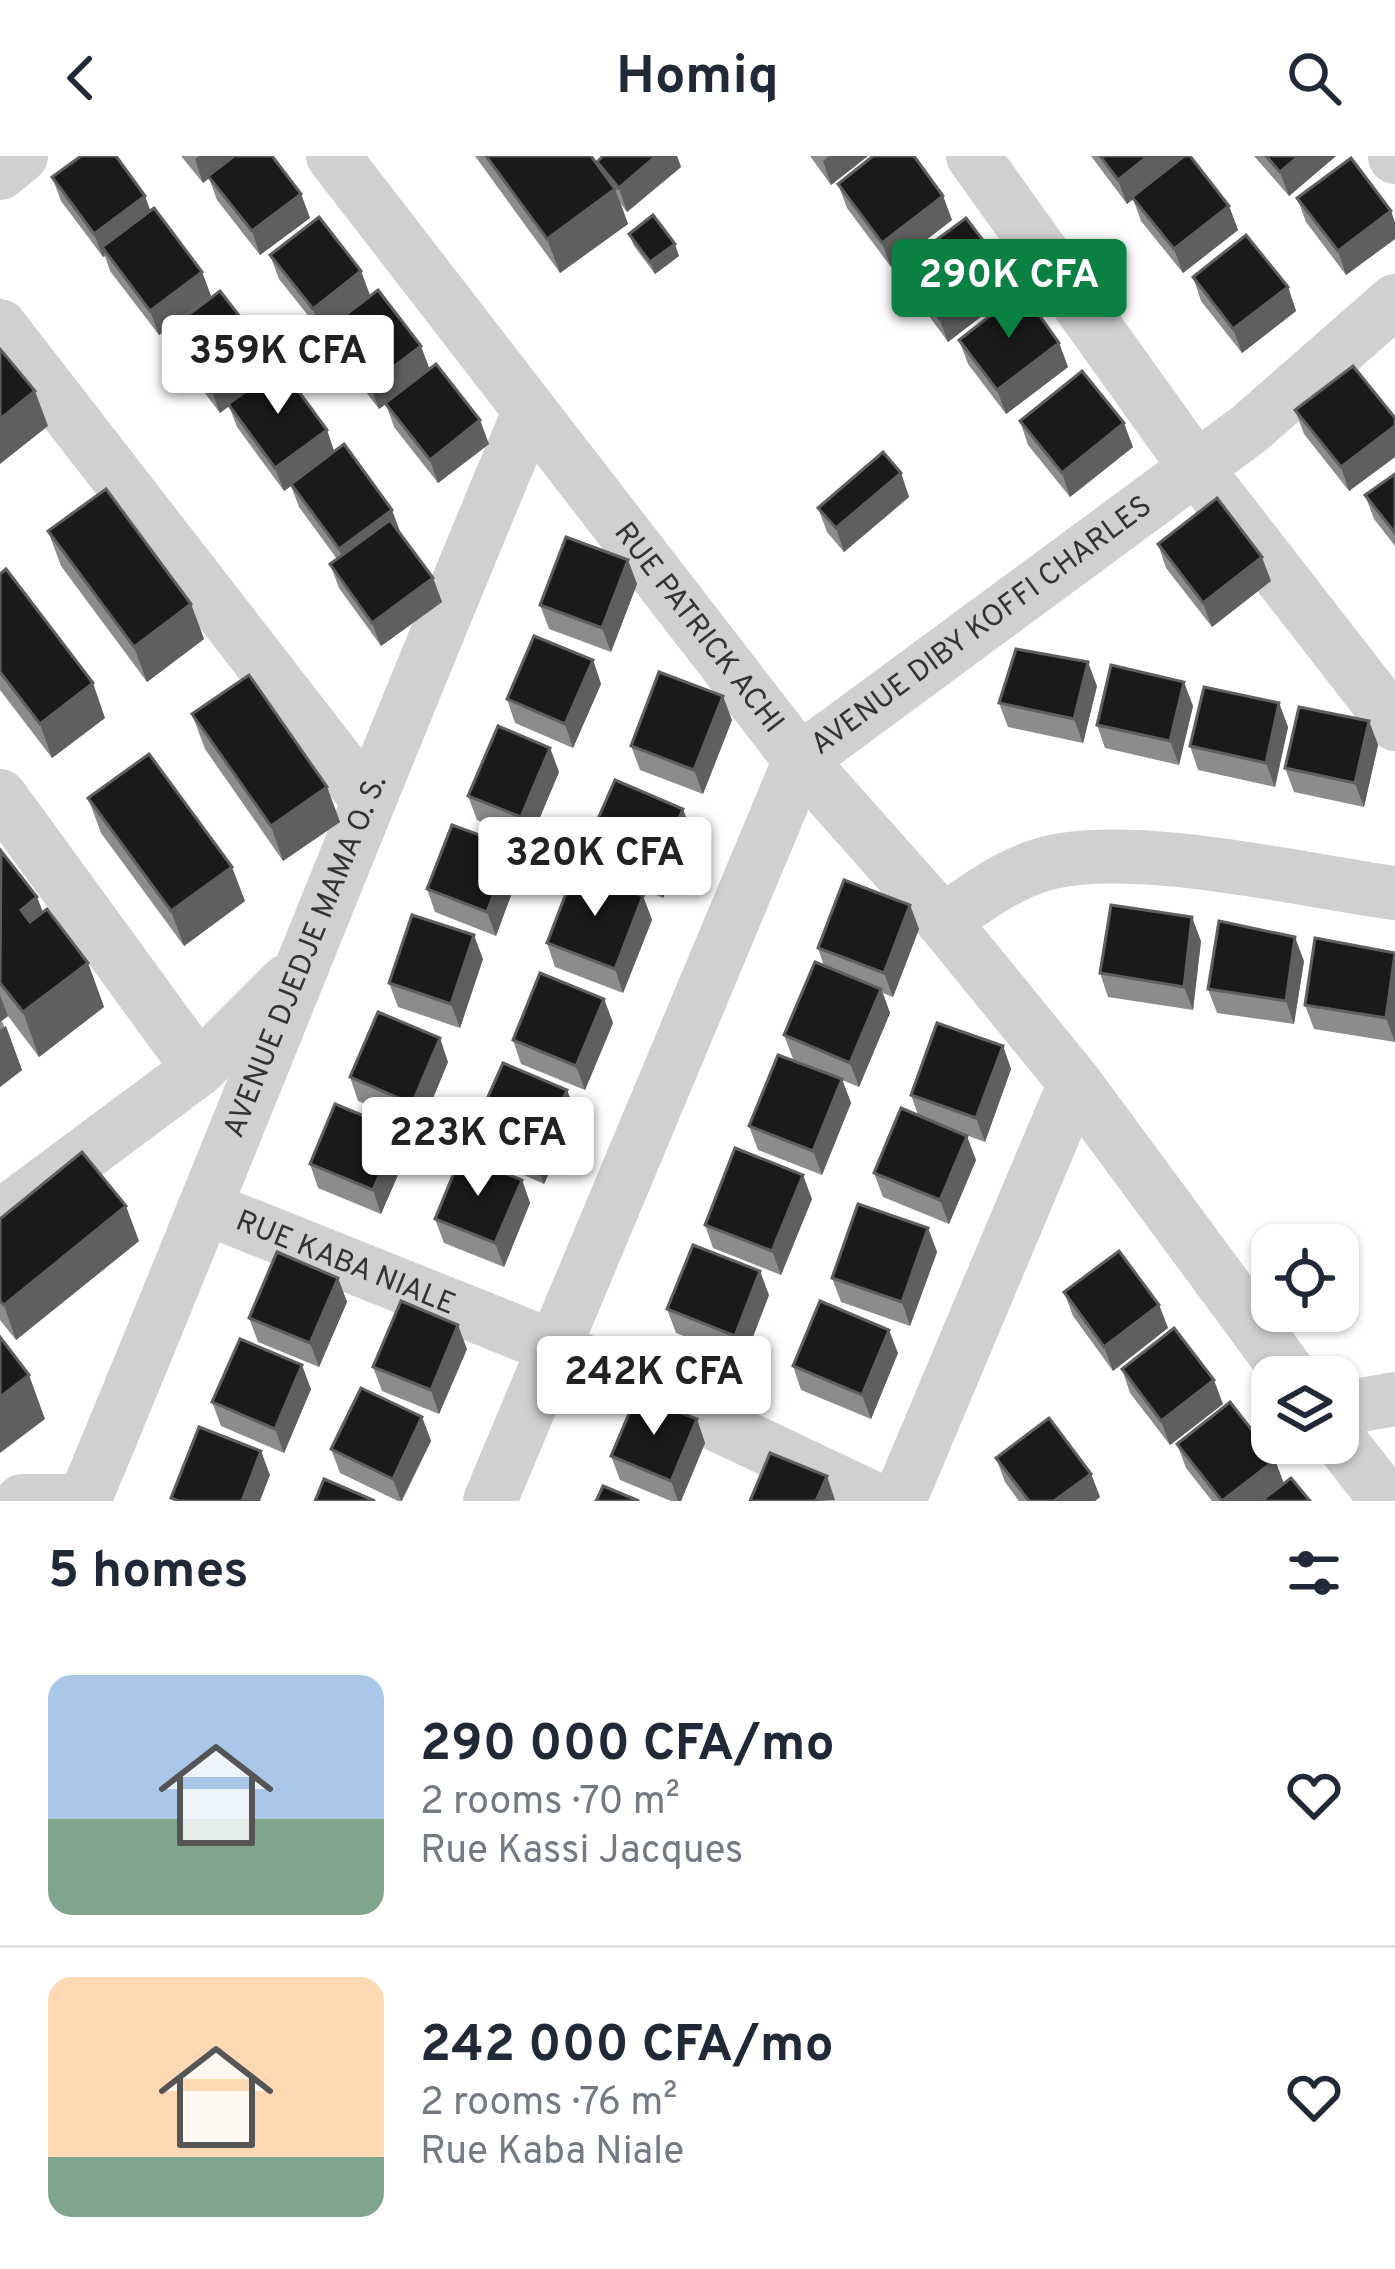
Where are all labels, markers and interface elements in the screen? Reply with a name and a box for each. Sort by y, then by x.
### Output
text: Homiq [616,44,779,113]
icon: back [48,45,114,111]
icon: search [1281,45,1347,111]
pin: 290K CFA [885,239,1133,341]
text: 290K CFA [919,253,1099,302]
pin: 359K CFA [154,315,402,417]
text: 359K CFA [189,329,367,378]
street label: AVENUE DIBY KOFFI CHARLES [804,488,1160,764]
street label: RUE PATRICK ACHI [605,516,791,741]
street label: AVENUE DJEDJE MAMA O. S. [216,770,396,1143]
pin: 320K CFA [471,817,719,919]
text: 320K CFA [505,831,685,880]
pin: 223K CFA [354,1097,602,1199]
text: 223K CFA [389,1111,567,1160]
street label: RUE KABA NIALE [230,1203,461,1324]
map controls [1251,1224,1359,1464]
button: locate [1251,1224,1359,1332]
pin: 242K CFA [530,1336,778,1438]
text: 242K CFA [564,1350,744,1399]
button: layers [1251,1356,1359,1464]
icon: filters [1281,1540,1347,1606]
text: 5 homes [48,1541,249,1606]
text: 290 000 CFA/mo [420,1714,835,1779]
icon: home [144,1723,288,1867]
icon: heart [1281,1762,1347,1828]
text: 2 rooms · 70 m² [420,1779,680,1828]
text: Rue Kassi Jacques [420,1828,743,1877]
text: 242 000 CFA/mo [420,2015,834,2080]
icon: home [144,2025,288,2169]
icon: heart [1281,2064,1347,2130]
text: 2 rooms · 76 m² [420,2080,677,2129]
text: Rue Kaba Niale [420,2129,684,2178]

